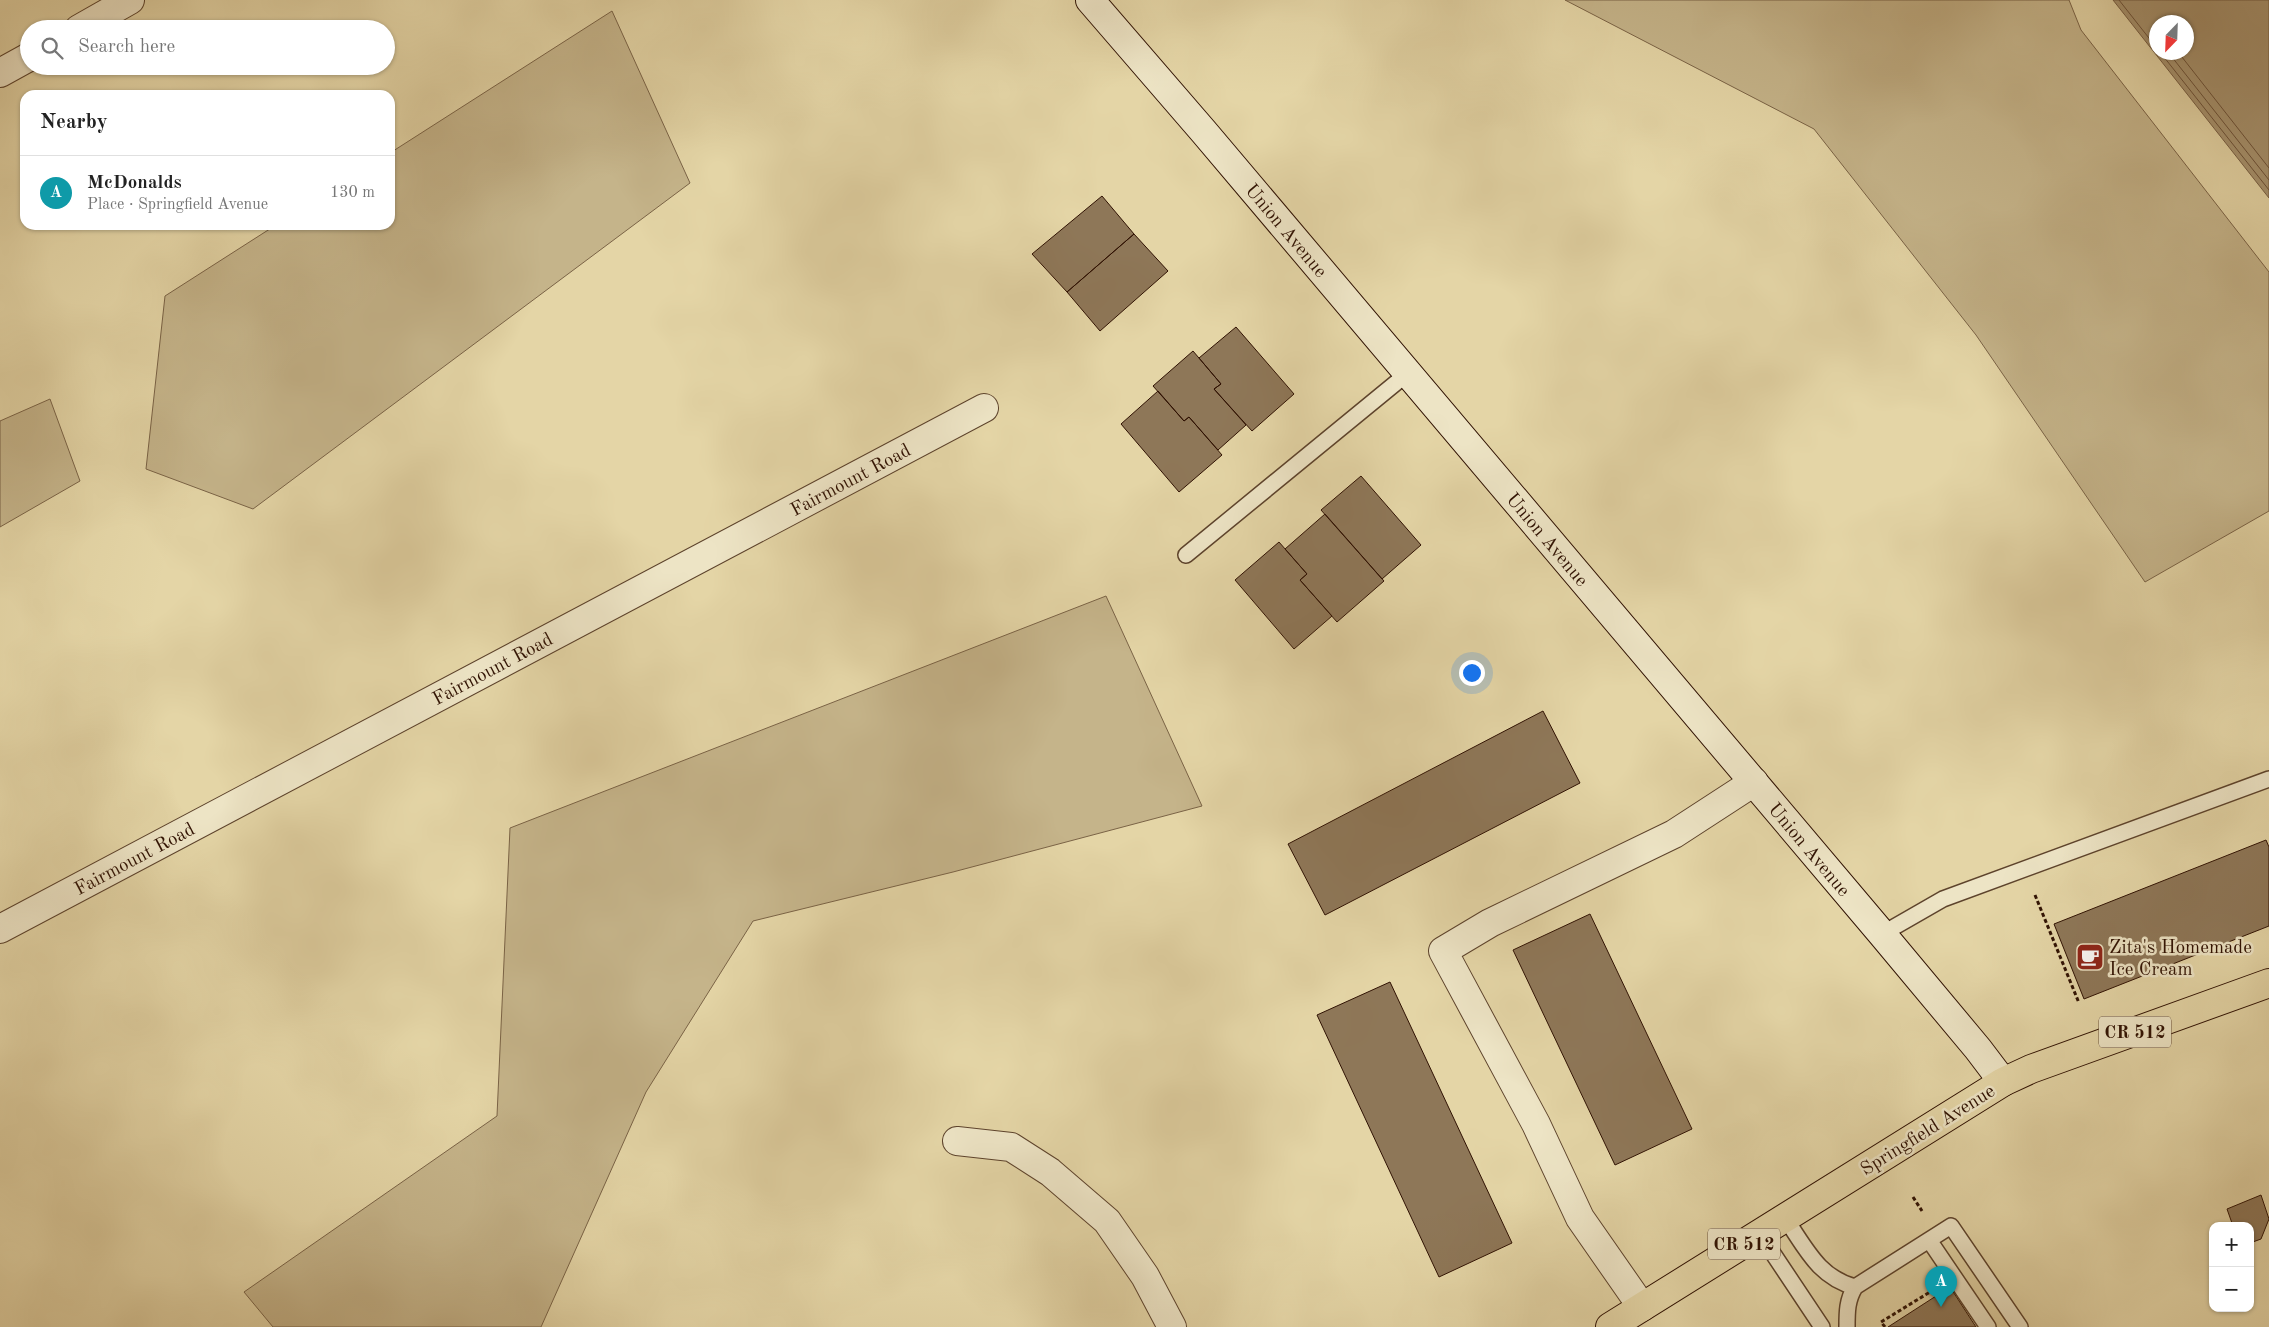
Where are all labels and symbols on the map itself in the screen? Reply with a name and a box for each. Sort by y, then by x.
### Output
north arrow [2149,15,2194,60]
street label: Union Avenue [1241,181,1330,282]
street label: Fairmount Road [788,442,914,521]
street label: Union Avenue [1502,490,1591,591]
street label: Fairmount Road [430,631,556,710]
your location [1459,660,1485,686]
street label: Union Avenue [1764,800,1853,901]
street label: Fairmount Road [72,821,198,900]
place label: Zita's Homemade Ice Cream [2109,939,2252,980]
cafe icon: Zita's Homemade Ice Cream [2075,942,2105,972]
road number: CR 512 [2099,1016,2171,1048]
street label: Springfield Avenue [1858,1082,1999,1180]
road number: CR 512 [1708,1228,1780,1260]
pin: A [1925,1266,1957,1307]

